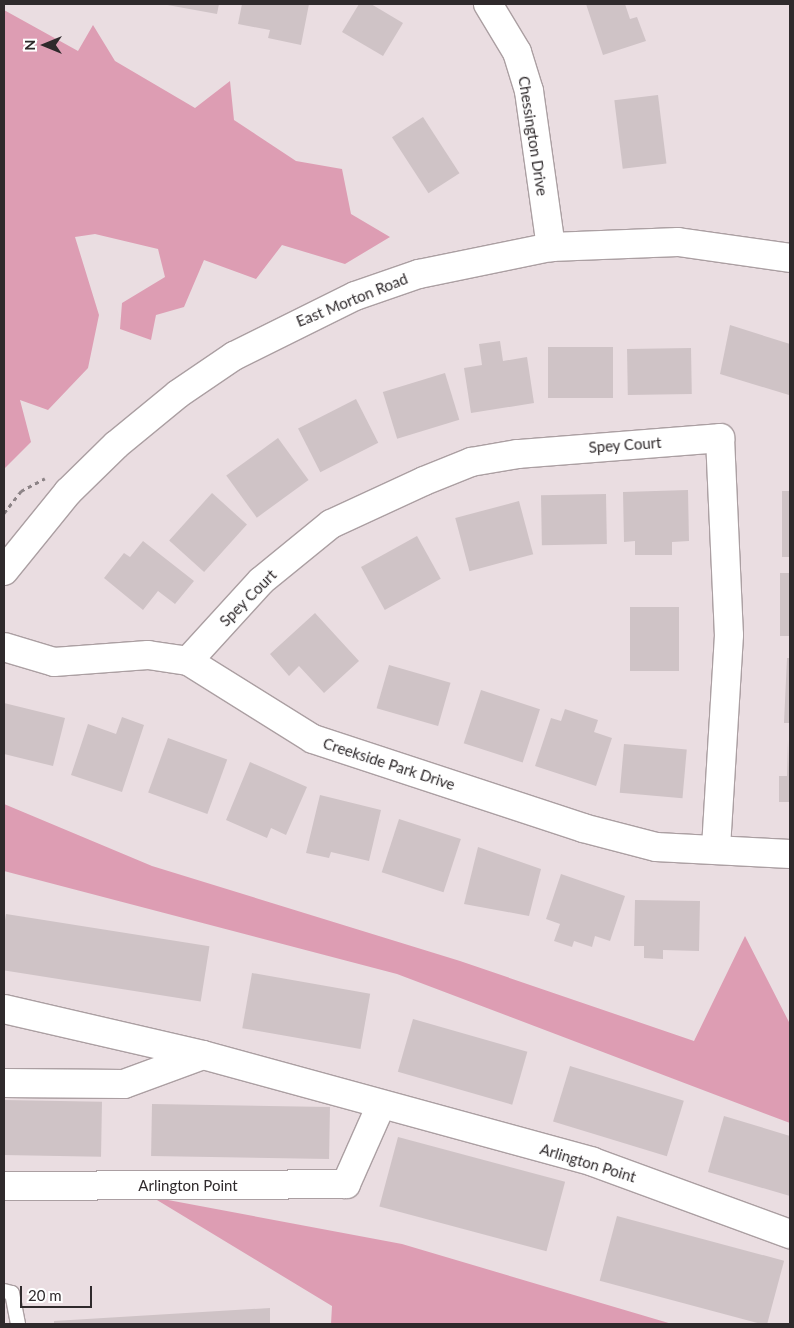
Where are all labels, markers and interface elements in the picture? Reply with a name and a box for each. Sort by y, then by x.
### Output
north arrow [20,20,70,70]
text: N [21,40,38,50]
street label: Chessington Drive [515,75,551,197]
street label: East Morton Road [294,269,410,331]
street label: Spey Court [588,433,662,457]
street label: Spey Court [216,566,280,630]
street label: Creekside Park Drive [321,734,457,794]
street label: Arlington Point [538,1140,638,1186]
street label: Arlington Point [138,1177,238,1195]
scale bar [22,1276,95,1308]
text: 20 m [28,1286,62,1304]

